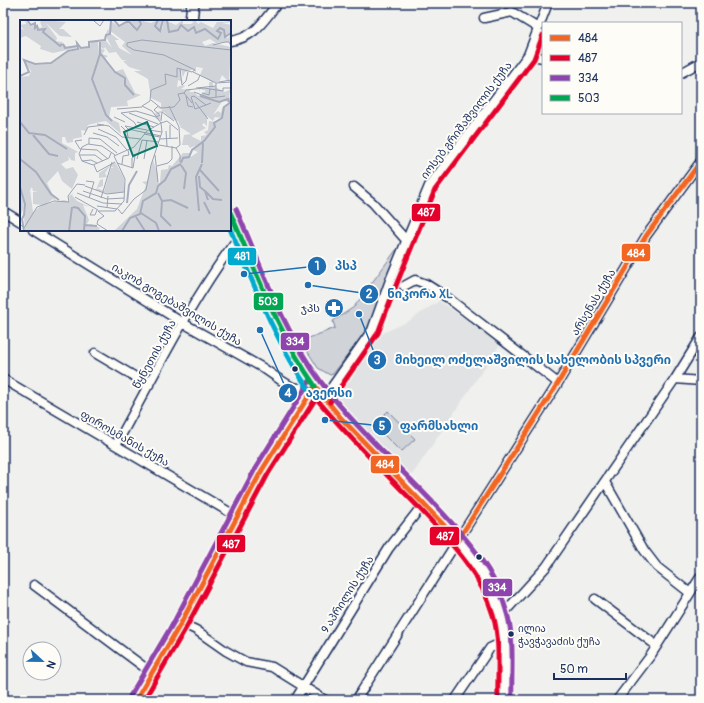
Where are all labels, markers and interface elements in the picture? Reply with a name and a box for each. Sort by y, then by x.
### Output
inset map [20,20,231,231]
legend [542,22,682,114]
text: 484 [578,31,598,46]
text: 487 [578,51,598,66]
street label: იოსებ გრიშაშვილის ქუჩა [418,59,515,181]
text: 334 [578,71,598,86]
text: 503 [578,91,600,106]
line badge: 487 [411,203,441,222]
text: 487 [416,206,435,219]
line badge: 484 [621,243,651,262]
line badge: 481 [227,247,257,266]
text: 484 [626,247,646,260]
text: 481 [233,250,250,263]
callout: პსპ [307,254,365,278]
text: 1 [315,259,319,274]
text: პსპ [335,259,357,274]
street label: იაკობ გოგებაშვილის ქუჩა [109,260,244,348]
street label: არსენას ქუჩა [569,267,618,338]
callout: ნიკორა XL [359,282,461,306]
text: 2 [366,287,373,302]
text: ნიკორა XL [387,287,453,302]
line badge: 503 [253,292,284,311]
text: 503 [258,295,278,308]
pharmacy icon: ჯპს [323,297,345,319]
place label: ჯპს [301,302,320,315]
street label: წყნეთის ქუჩა [130,317,179,391]
line badge: 334 [280,332,310,351]
text: 334 [286,335,305,348]
callout: მიხეილ ოძელაშვილის სახელობის სპვერი [367,348,679,372]
text: 3 [374,353,381,368]
text: მიხეილ ოძელაშვილის სახელობის სპვერი [395,353,671,368]
unlabelled marker [290,364,300,374]
callout: ავერსი [278,381,360,405]
text: 4 [284,386,292,401]
text: ავერსი [306,386,352,401]
street label: ფიროსმანის ქუჩა [78,408,172,469]
callout: ფარმსახლი [372,414,487,438]
text: 5 [379,419,386,434]
text: ფარმსახლი [400,419,478,434]
line badge: 484 [370,455,400,474]
text: 484 [375,458,395,471]
line badge: 487 [429,526,460,546]
text: 487 [435,530,454,543]
line badge: 487 [216,534,246,553]
text: 487 [221,538,240,551]
unlabelled marker [474,552,484,562]
street label: 9 აპრილის ქუჩა [318,553,376,635]
line badge: 334 [482,578,513,597]
text: 334 [488,581,507,594]
place label: ილია ჭავჭავაძის ქუჩა [518,623,600,648]
marker: ილია ჭავჭავაძის ქუჩა [506,629,516,639]
north arrow [22,641,62,681]
scale bar [554,655,626,681]
text: N [43,659,58,671]
text: 50 m [560,662,588,677]

